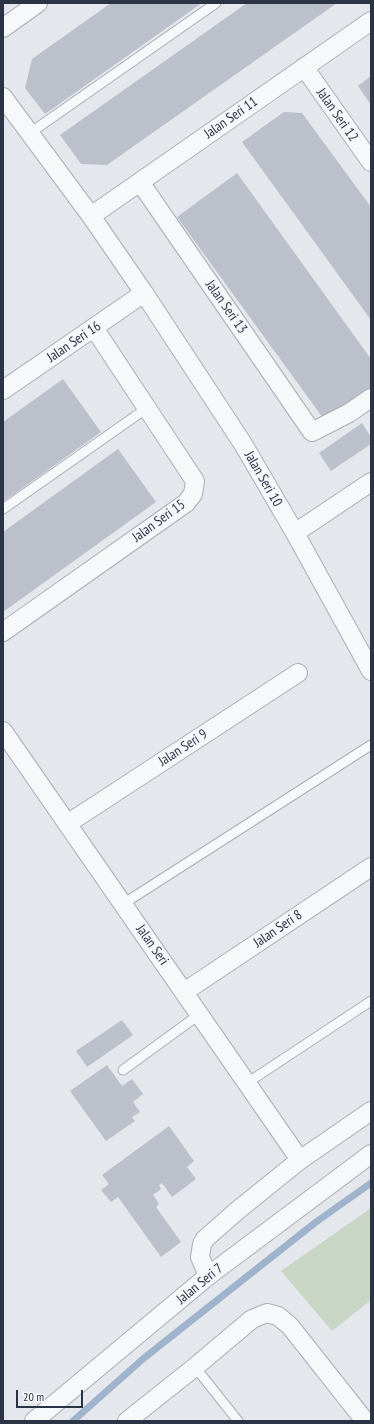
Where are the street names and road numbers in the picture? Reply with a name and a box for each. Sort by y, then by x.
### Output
street label: Jalan Seri 12 [313,85,361,145]
street label: Jalan Seri 11 [201,94,261,142]
street label: Jalan Seri 13 [202,277,250,337]
street label: Jalan Seri 16 [44,318,104,366]
street label: Jalan Seri 10 [240,448,286,510]
street label: Jalan Seri 15 [129,496,189,546]
street label: Jalan Seri 9 [155,726,211,770]
street label: Jalan Seri 8 [251,907,305,951]
street label: Jalan Seri [132,922,172,968]
street label: Jalan Seri 7 [173,1260,227,1308]

